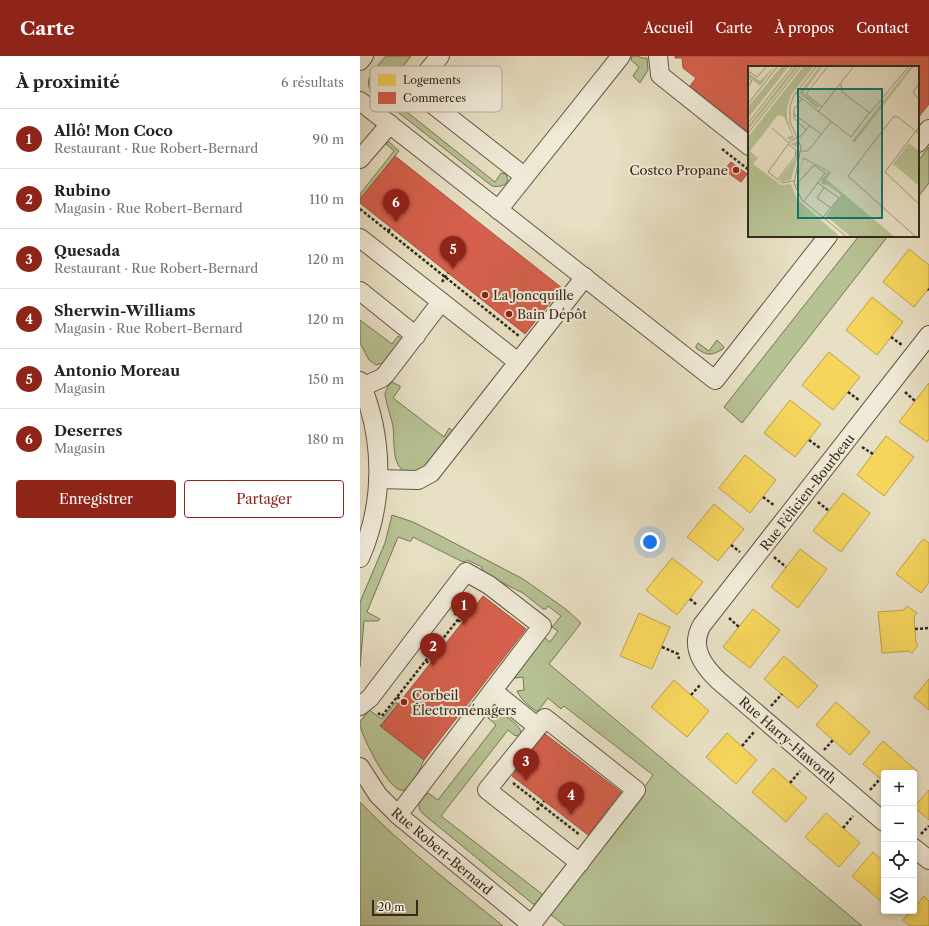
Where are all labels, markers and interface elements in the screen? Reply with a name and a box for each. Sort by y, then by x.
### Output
text: Carte [20,17,75,40]
text: Accueil [644,19,694,37]
text: Carte [716,19,752,37]
text: À propos [774,19,834,37]
text: Contact [856,19,909,37]
legend [370,66,502,112]
inset map [748,66,919,237]
text: À proximité [16,72,120,92]
text: Logements [403,73,461,87]
text: 6 résultats [281,74,344,90]
text: Commerces [403,91,466,105]
text: Allô! Mon Coco [54,121,173,140]
text: 1 [26,131,32,147]
text: 90 m [313,131,344,147]
text: Restaurant · Rue Robert-Bernard [54,140,258,156]
place label: Costco Propane [629,162,728,178]
marker: Costco Propane [731,165,741,175]
text: Rubino [54,181,110,200]
pin: 6 [383,189,409,222]
text: 2 [25,191,33,207]
text: 110 m [309,191,344,207]
text: Magasin · Rue Robert-Bernard [54,200,243,216]
pin: 5 [440,236,466,269]
text: Quesada [54,241,120,260]
text: 3 [25,251,33,267]
text: 120 m [307,251,344,267]
text: Restaurant · Rue Robert-Bernard [54,260,258,276]
place label: La Joncquille [493,287,574,303]
marker: La Joncquille [480,290,490,300]
text: Sherwin-Williams [54,301,196,320]
place label: Bain Dépôt [517,306,587,322]
marker: Bain Dépôt [504,309,514,319]
text: 4 [25,311,33,327]
text: 120 m [307,311,344,327]
text: Magasin · Rue Robert-Bernard [54,320,243,336]
text: Antonio Moreau [54,361,180,380]
text: 5 [25,371,33,387]
text: 150 m [308,371,344,387]
text: Magasin [54,380,105,396]
text: Deserres [54,421,122,440]
street label: Rue Félicien-Bourbeau [756,430,858,554]
text: 6 [25,431,33,447]
text: 180 m [307,431,344,447]
text: Magasin [54,440,105,456]
button: Enregistrer [16,480,176,518]
button: Partager [184,480,344,518]
your location [640,532,660,552]
pin: 1 [451,592,477,625]
pin: 2 [420,633,446,666]
place label: Corbeil Électroménagers [412,687,517,718]
street label: Rue Harry-Haworth [736,693,840,787]
marker: Corbeil Électroménagers [399,697,409,707]
pin: 3 [513,748,539,781]
map controls [881,770,917,914]
button: + [881,770,917,806]
pin: 4 [558,782,584,815]
street label: Rue Robert-Bernard [388,804,496,898]
button: − [881,806,917,842]
button: locate [881,842,917,878]
button: layers [881,878,917,914]
scale bar [372,898,418,917]
text: 20 m [378,900,404,914]

